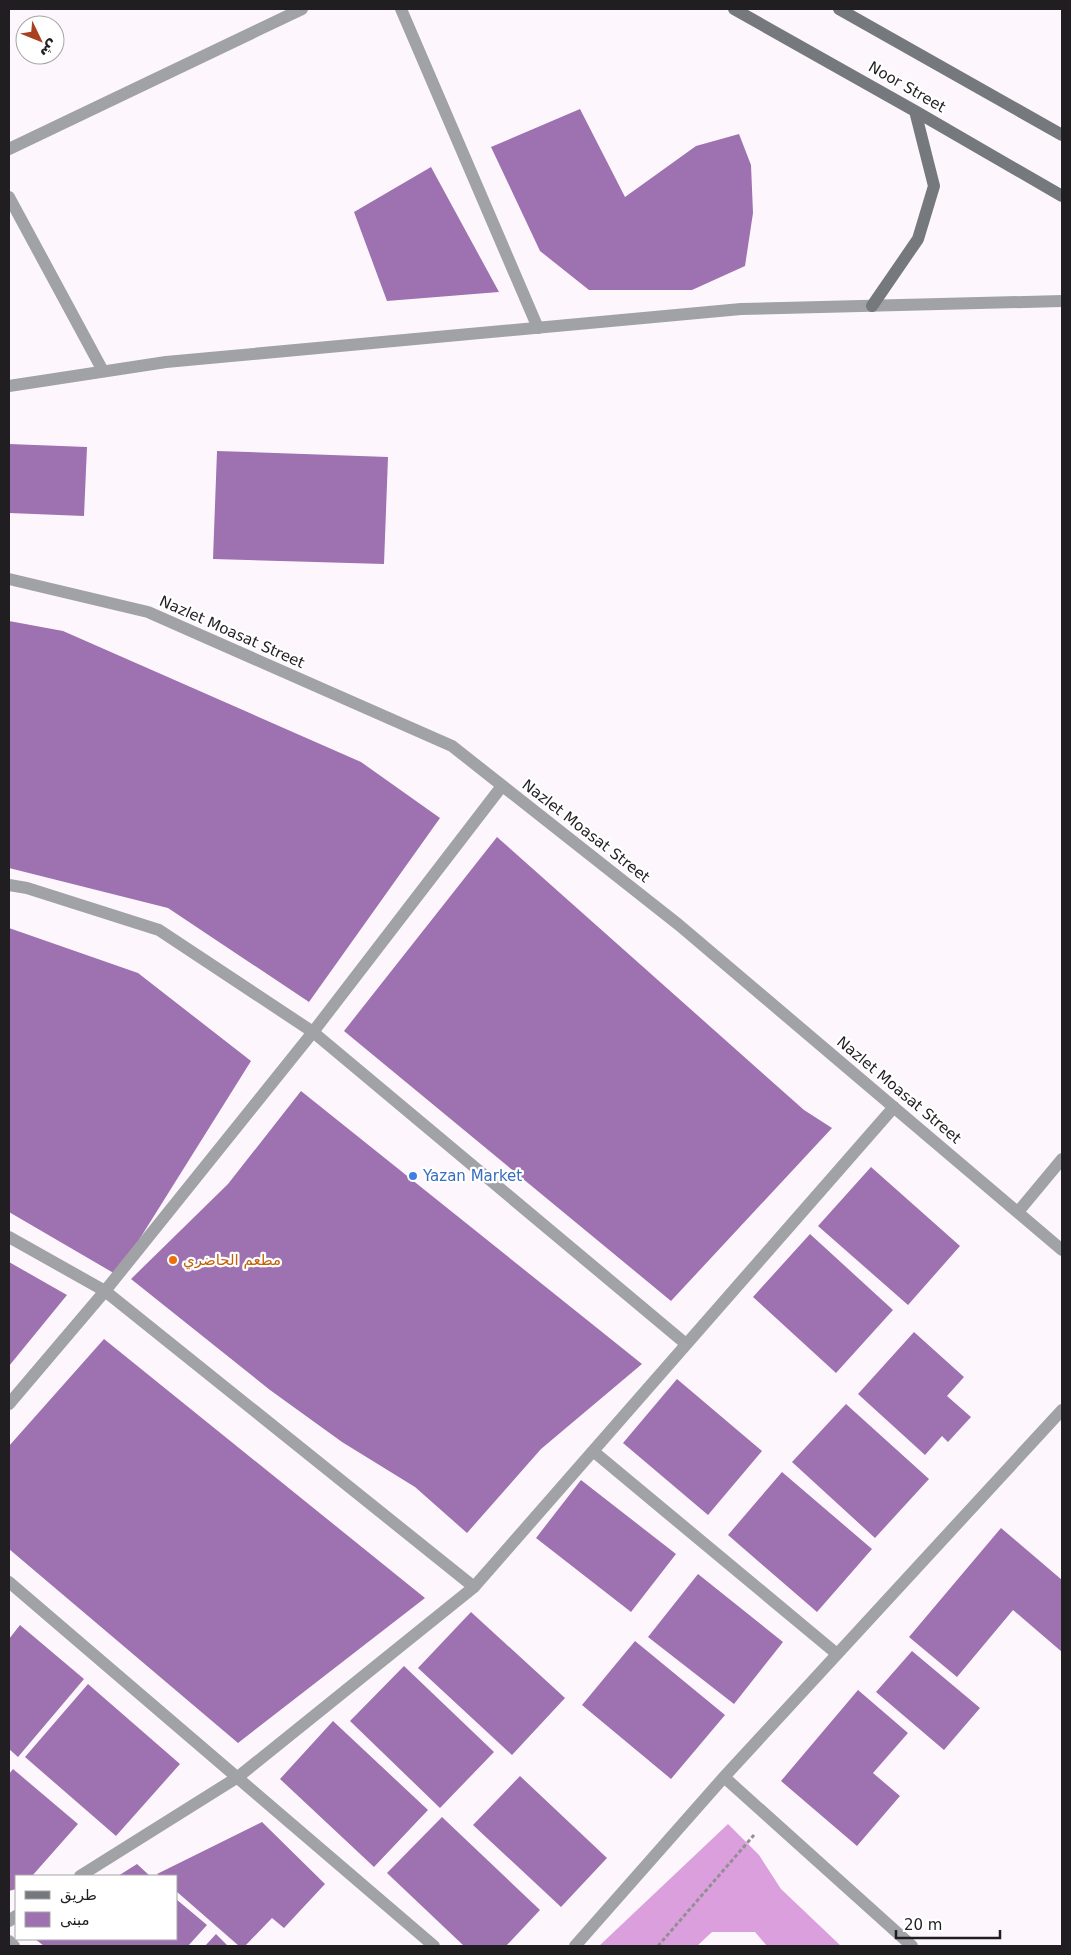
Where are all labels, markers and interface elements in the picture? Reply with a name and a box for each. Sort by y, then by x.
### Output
north arrow [15,15,65,65]
text: ش [37,36,62,61]
street label: Noor Street [865,58,949,116]
street label: Nazlet Moasat Street [157,592,307,672]
street label: Nazlet Moasat Street [519,776,653,886]
street label: Nazlet Moasat Street [833,1033,965,1147]
place label: Yazan Market [422,1167,522,1185]
marker: Yazan Market [407,1170,419,1182]
place label: مطعم الحاضري [183,1251,281,1270]
marker: مطعم الحاضري [167,1254,179,1266]
legend [15,1875,178,1940]
text: طريق [60,1886,97,1904]
scale bar [896,1908,1000,1940]
text: مبنى [60,1911,90,1929]
text: 20 m [904,1916,942,1934]

